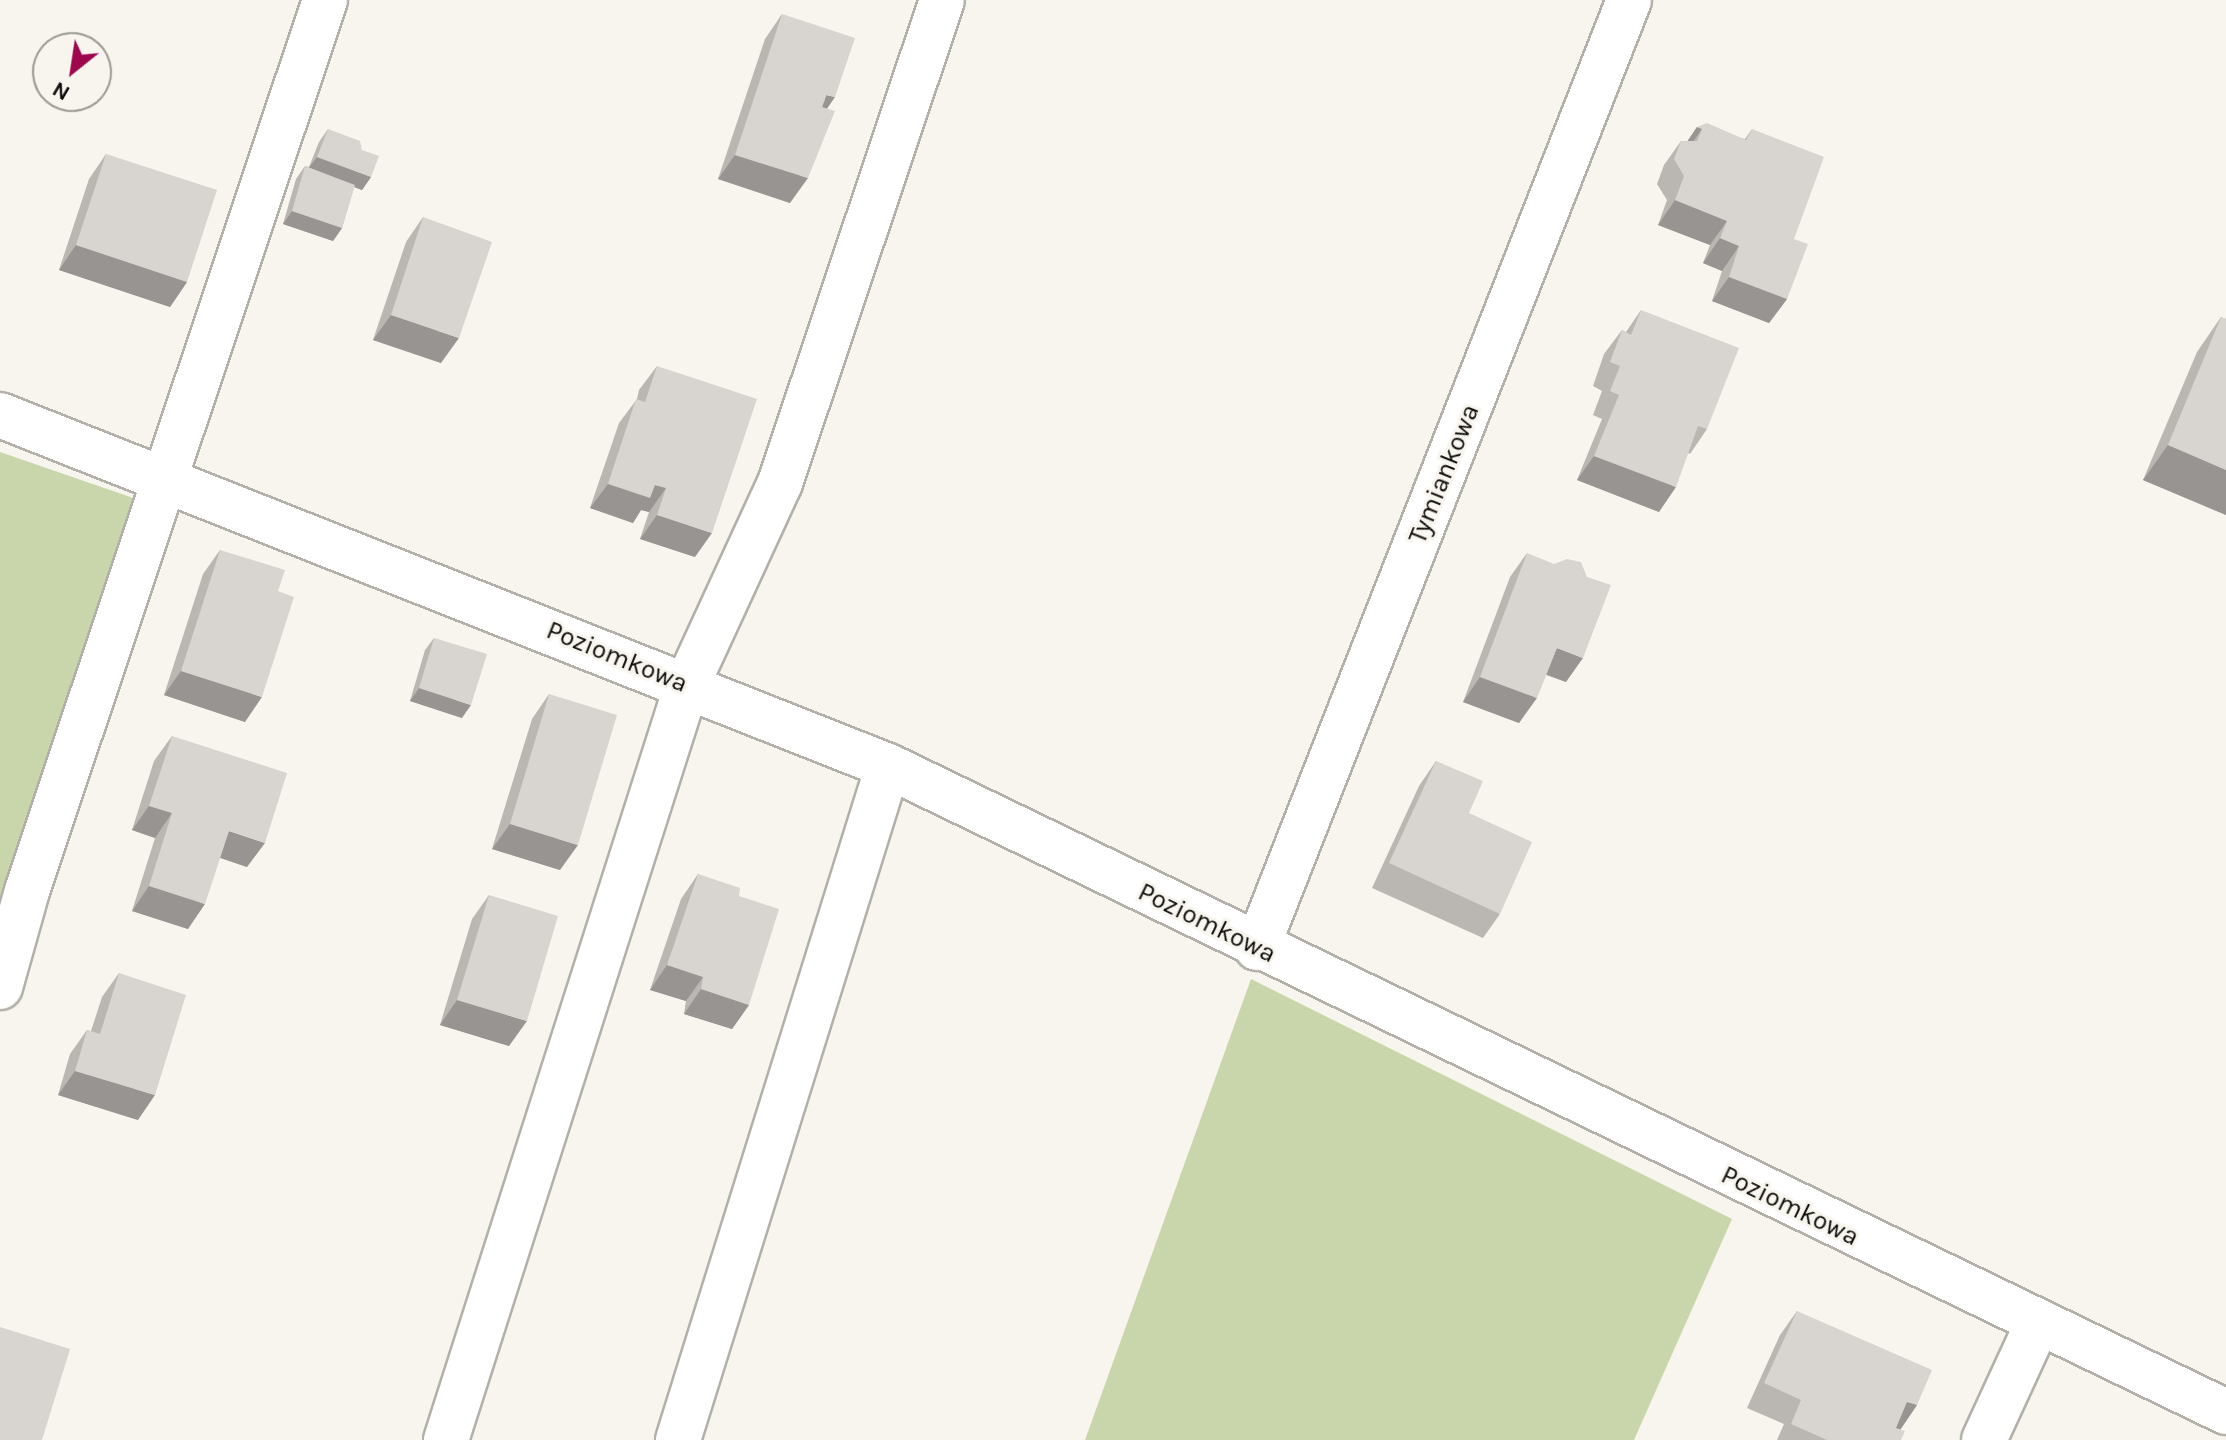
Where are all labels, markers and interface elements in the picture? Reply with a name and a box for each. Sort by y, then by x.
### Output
north arrow [32,32,112,112]
text: N [48,76,74,106]
street label: Tymiankowa [1402,400,1486,548]
street label: Poziomkowa [542,615,692,699]
street label: Poziomkowa [1133,876,1281,970]
street label: Poziomkowa [1716,1159,1864,1253]

